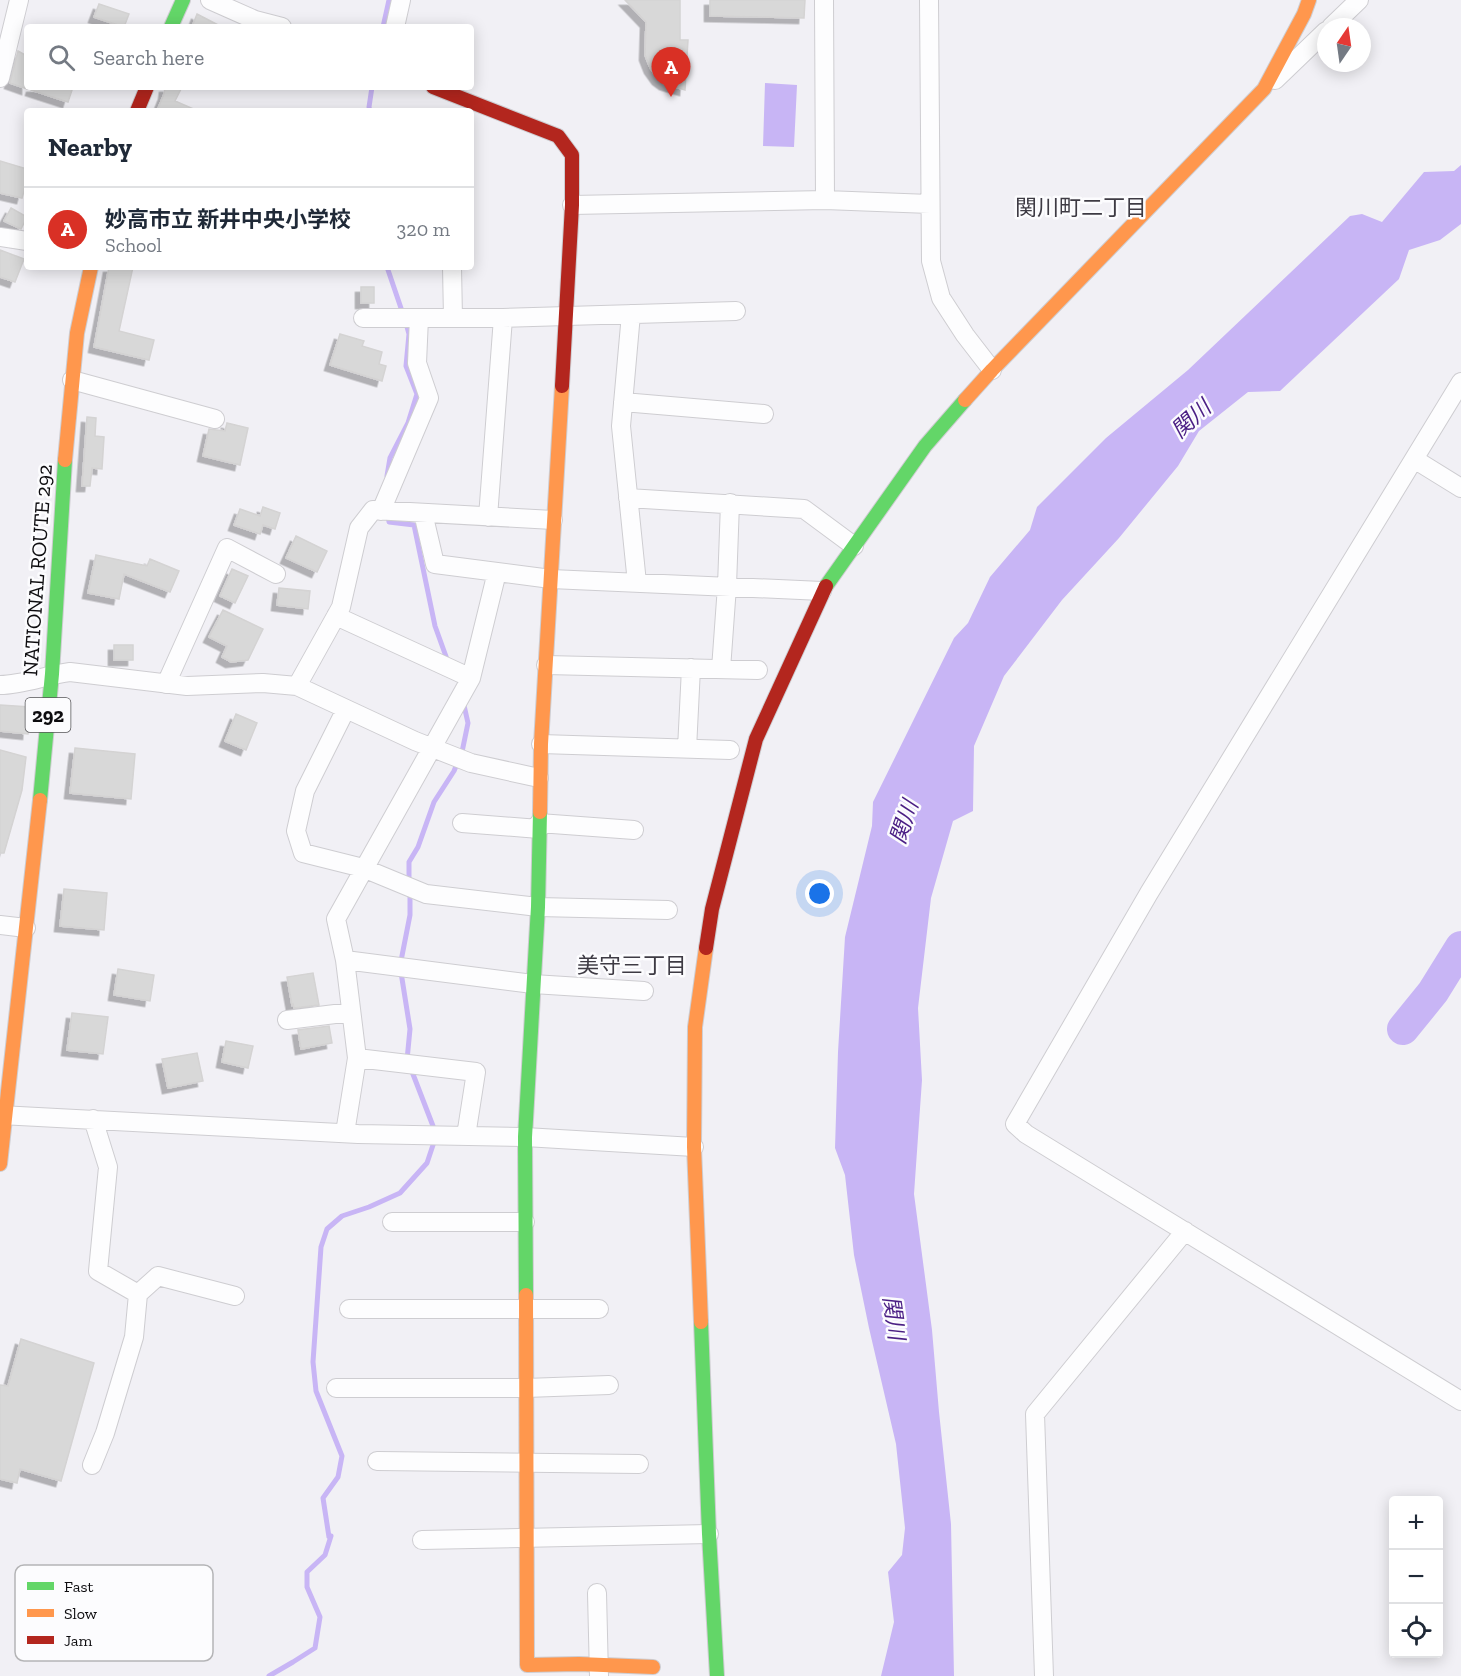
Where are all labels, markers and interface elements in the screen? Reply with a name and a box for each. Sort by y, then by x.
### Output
north arrow [1317,18,1371,72]
search box [24,24,474,90]
icon: search [45,41,78,74]
text: Search here [93,44,204,71]
pin: A [652,48,690,97]
text: Nearby [48,131,132,163]
district label: 関川町二丁目 [1015,194,1147,221]
text: 妙高市立 新井中央小学校 [105,206,351,233]
text: A [61,217,74,241]
text: 320 m [397,217,450,241]
text: School [105,233,162,257]
water label: 関川 [1166,393,1218,444]
street label: NATIONAL ROUTE 292 [17,463,57,677]
road number: 292 [26,698,70,732]
water label: 関川 [884,795,925,847]
your location [805,879,834,908]
district label: 美守三丁目 [577,952,687,979]
water label: 関川 [878,1294,911,1344]
map controls [1389,1496,1443,1658]
button: + [1389,1496,1443,1550]
button: − [1389,1550,1443,1604]
legend [15,1565,213,1661]
text: Fast [64,1577,93,1596]
text: Slow [64,1604,98,1623]
button: locate [1389,1604,1443,1658]
text: Jam [64,1631,93,1650]

